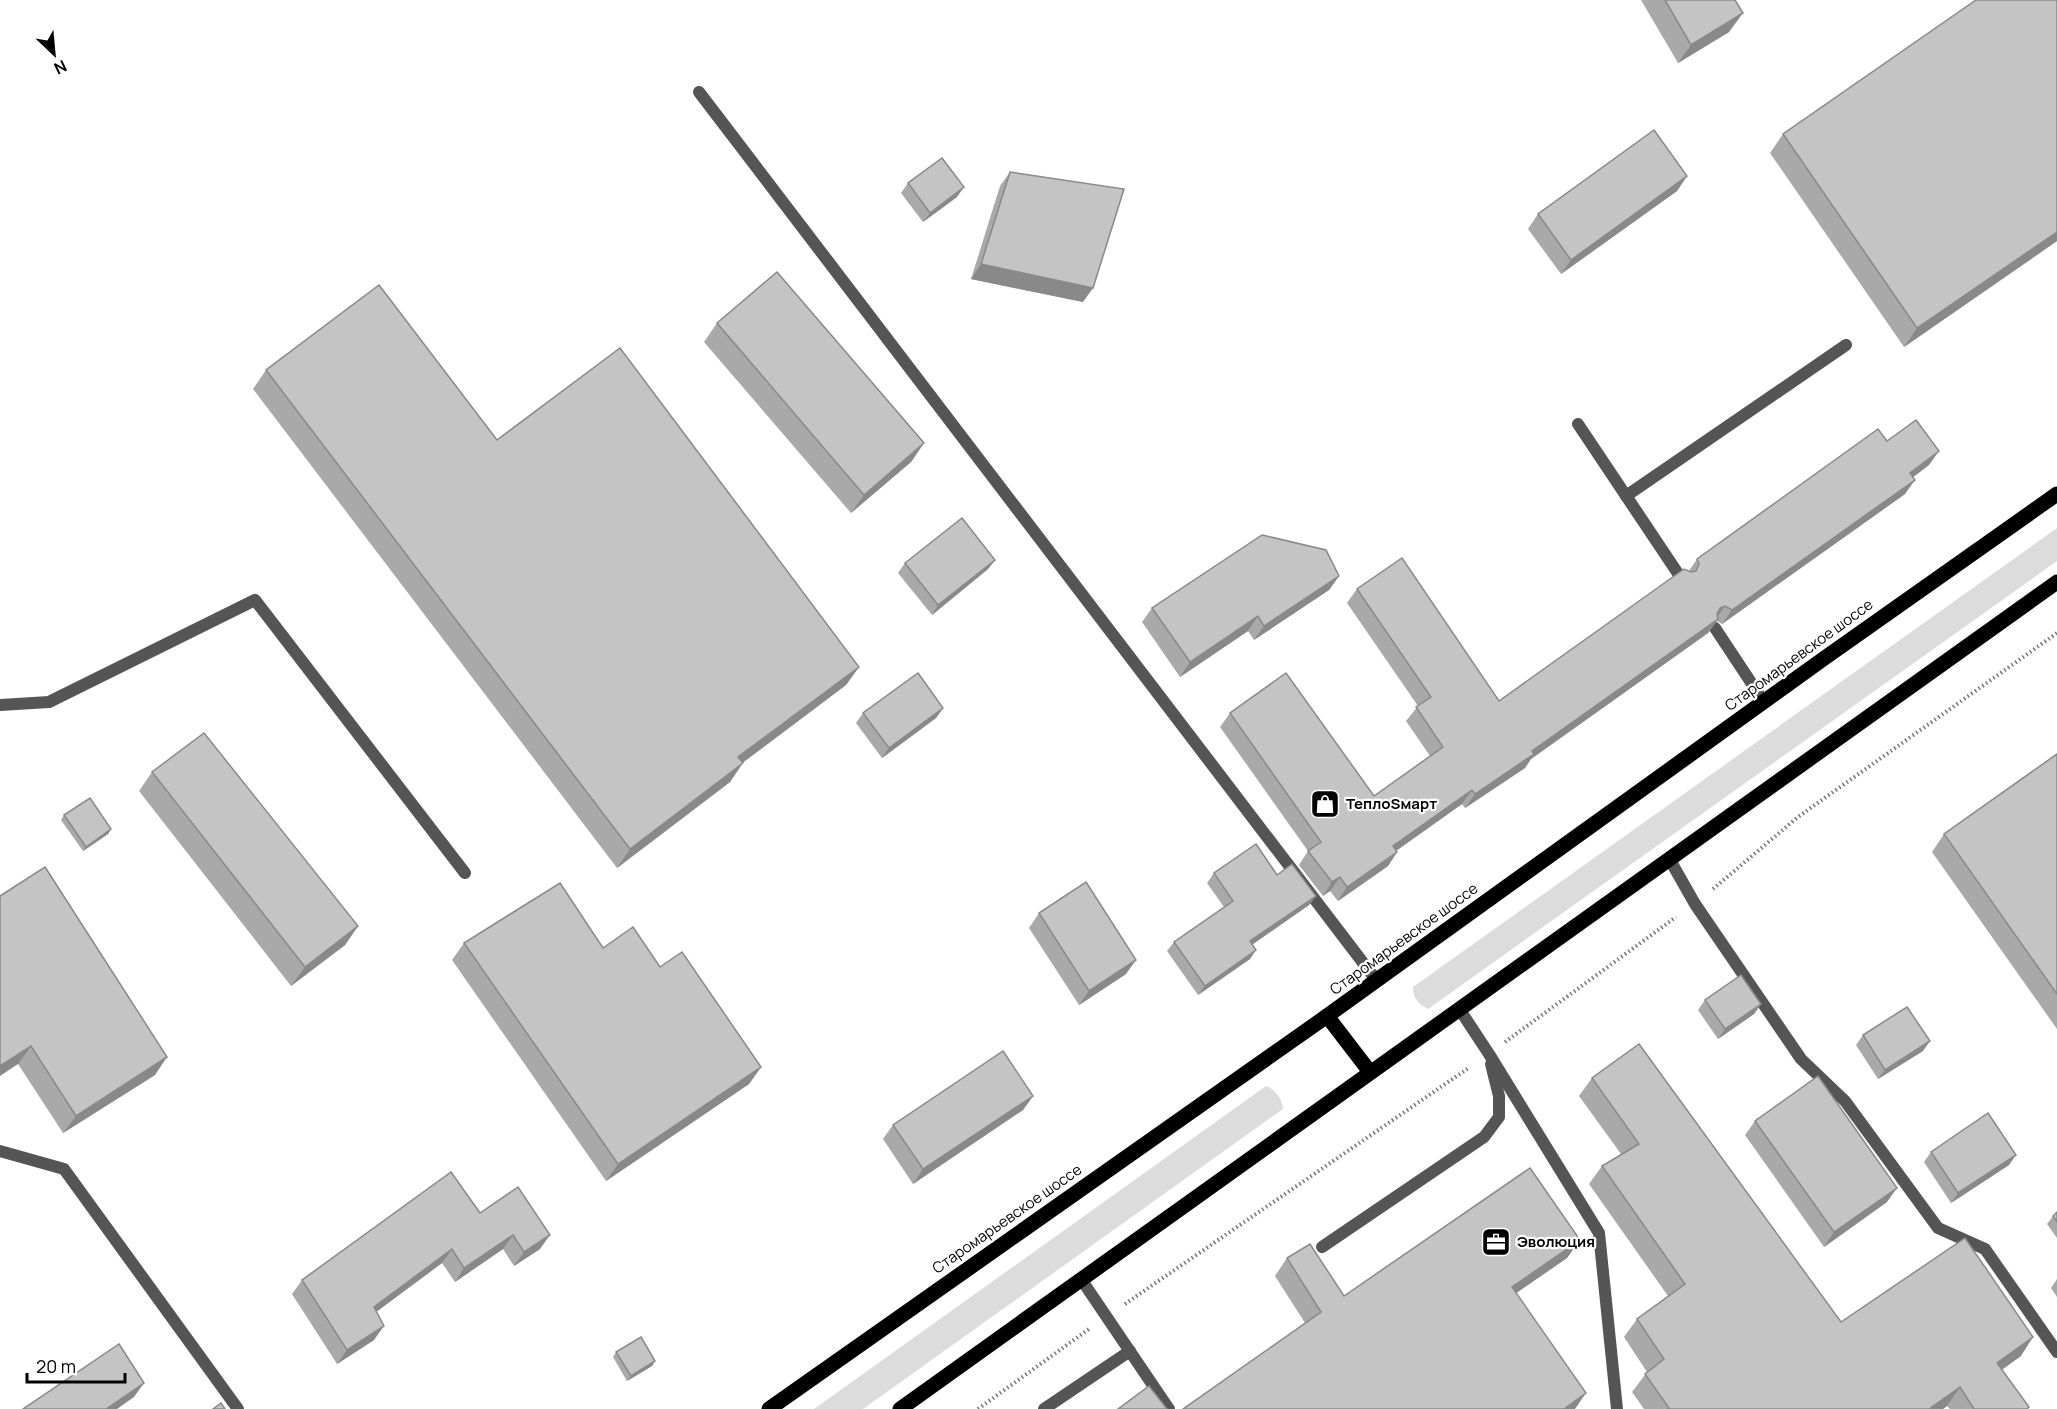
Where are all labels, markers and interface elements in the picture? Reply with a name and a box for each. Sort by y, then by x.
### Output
north arrow [24,24,84,84]
text: N [51,55,71,80]
street label: Старомарьевское шоссе [1720,594,1877,715]
shop icon: ТеплоSмарт [1309,788,1341,820]
place label: ТеплоSмарт [1346,793,1437,814]
street label: Старомарьевское шоссе [1325,878,1482,999]
street label: Старомарьевское шоссе [928,1159,1086,1278]
office icon: Эволюция [1480,1226,1512,1258]
place label: Эволюция [1517,1231,1595,1252]
scale bar [27,1346,124,1384]
text: 20 m [36,1354,76,1378]

